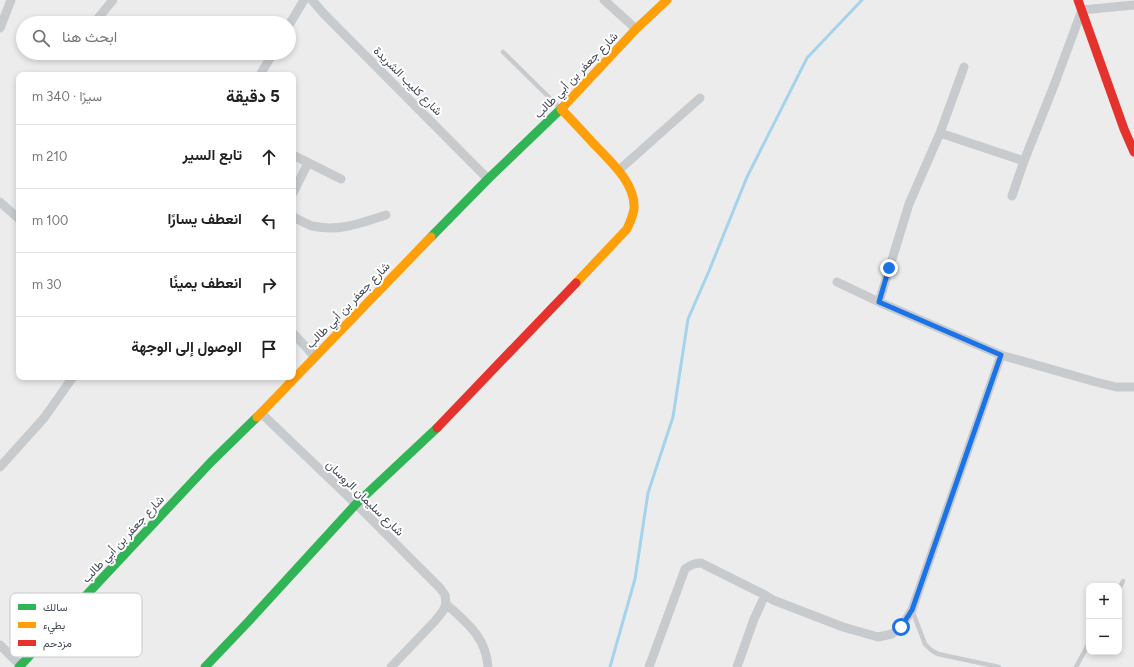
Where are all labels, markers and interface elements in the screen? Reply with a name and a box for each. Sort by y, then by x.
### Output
search box [16,16,296,60]
icon: search [30,27,52,49]
text: ابحث هنا [62,28,117,46]
street label: شارع جعفر بن أبي طالب [531,29,623,123]
street label: شارع كليب الشريدة [369,44,445,120]
text: 5 دقيقة [226,86,280,106]
text: سيرًا · 340 m [32,89,102,104]
text: تابع السير [182,146,242,164]
icon: ahead [258,146,280,168]
text: 210 m [32,149,67,164]
text: انعطف يسارًا [167,210,242,228]
icon: left [258,210,280,232]
text: 100 m [32,213,68,228]
street label: شارع جعفر بن أبي طالب [303,259,395,353]
route end [880,259,898,277]
text: انعطف يمينًا [169,274,242,292]
icon: right [258,274,280,296]
text: 30 m [32,277,62,292]
text: الوصول إلى الوجهة [131,338,242,356]
icon: arrive [258,338,280,360]
street label: شارع سليمان الروسان [322,457,407,540]
street label: شارع جعفر بن أبي طالب [79,492,169,588]
map controls [1086,583,1122,655]
button: + [1086,583,1122,619]
legend [10,593,142,657]
text: سالك [43,601,68,614]
route start [892,618,910,636]
text: بطيء [43,619,65,635]
button: − [1086,619,1122,655]
text: مزدحم [43,637,72,651]

